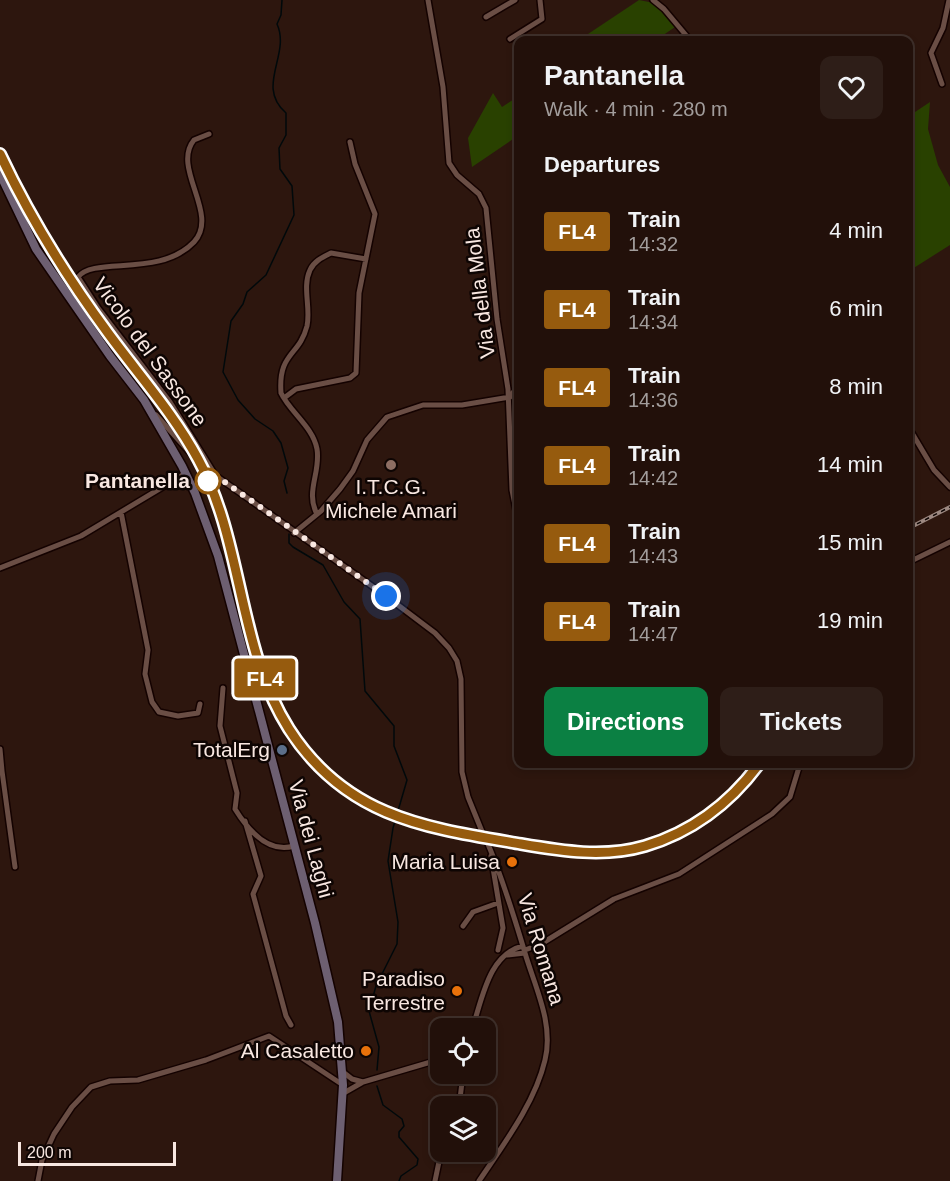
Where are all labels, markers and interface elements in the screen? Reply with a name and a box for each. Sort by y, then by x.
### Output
button: heart [820,56,883,119]
text: Pantanella [544,60,684,91]
text: Walk · 4 min · 280 m [544,98,728,120]
text: Departures [544,152,660,177]
text: Train [628,207,681,232]
text: 4 min [829,218,883,243]
text: FL4 [558,220,596,243]
street label: Via della Mola [460,226,499,360]
text: 14:32 [628,233,678,255]
street label: Vicolo del Sassone [89,273,212,431]
text: Train [628,285,681,310]
text: 6 min [829,296,883,321]
text: FL4 [558,298,596,321]
text: 14:34 [628,311,678,333]
text: Train [628,363,681,388]
text: 8 min [829,374,883,399]
text: FL4 [558,376,596,399]
text: 14:36 [628,389,678,411]
text: Train [628,441,681,466]
text: 14 min [817,452,883,477]
text: FL4 [558,454,596,477]
marker: I.T.C.G. Michele Amari [384,458,398,472]
text: 14:42 [628,467,678,489]
marker: Pantanella [195,468,221,494]
place label: Pantanella [85,469,190,492]
place label: I.T.C.G. Michele Amari [325,475,457,522]
text: Train [628,519,681,544]
text: 15 min [817,530,883,555]
text: FL4 [558,532,596,555]
text: 14:43 [628,545,678,567]
your location [371,581,401,611]
text: Train [628,597,681,622]
text: 19 min [817,608,883,633]
text: FL4 [558,610,596,633]
text: 14:47 [628,623,678,645]
line badge: FL4 [230,658,300,698]
text: FL4 [246,667,284,690]
button: Directions [544,687,708,756]
button: Tickets [720,687,883,756]
place label: TotalErg [193,738,270,761]
marker: TotalErg [275,743,289,757]
street label: Via dei Laghi [285,777,338,900]
place label: Maria Luisa [391,850,500,873]
marker: Maria Luisa [505,855,519,869]
street label: Via Romana [514,890,569,1008]
place label: Paradiso Terrestre [362,967,445,1014]
marker: Paradiso Terrestre [450,984,464,998]
map controls [430,1018,496,1162]
button: locate [430,1018,496,1084]
place label: Al Casaletto [241,1039,354,1062]
marker: Al Casaletto [359,1044,373,1058]
button: layers [430,1096,496,1162]
scale bar [18,1139,176,1166]
text: 200 m [27,1144,71,1161]

